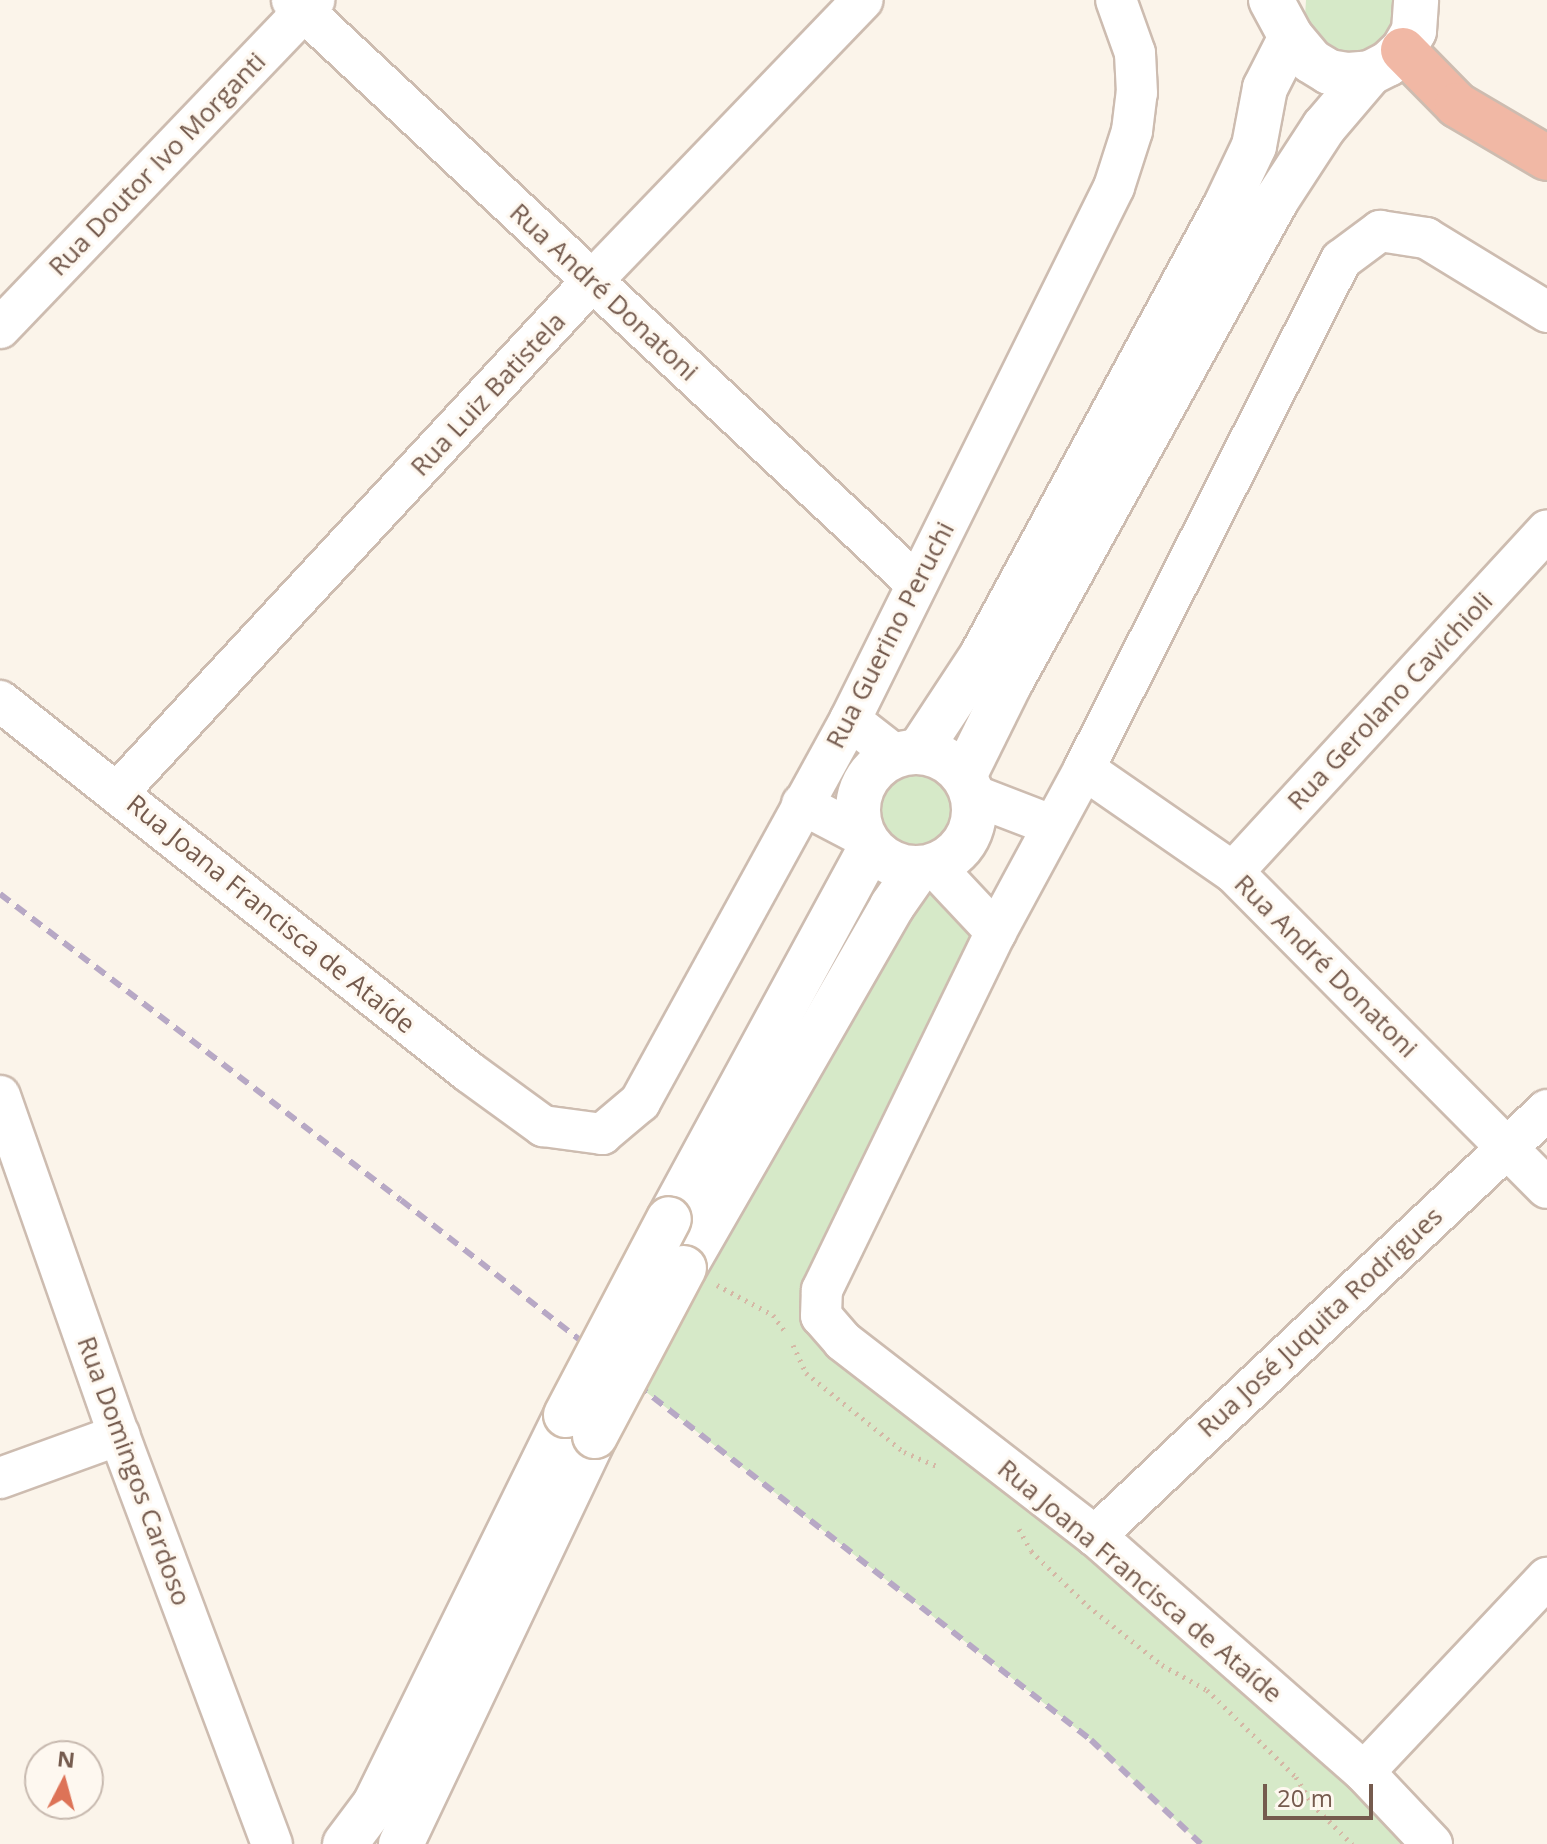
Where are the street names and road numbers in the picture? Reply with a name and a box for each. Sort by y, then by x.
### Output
street label: Rua Doutor Ivo Morganti [42,46,272,282]
street label: Rua André Donatoni [503,197,705,387]
street label: Rua Luiz Batistela [404,306,572,482]
street label: Rua Guerino Peruchi [819,517,961,753]
street label: Rua Gerolano Cavichioli [1281,586,1499,816]
street label: Rua Joana Francisca de Ataíde [121,788,421,1040]
street label: Rua André Donatoni [1228,868,1424,1064]
street label: Rua José Juquita Rodrigues [1191,1200,1449,1444]
street label: Rua Domingos Cardoso [71,1332,197,1610]
street label: Rua Joana Francisca de Ataíde [992,1453,1288,1709]

